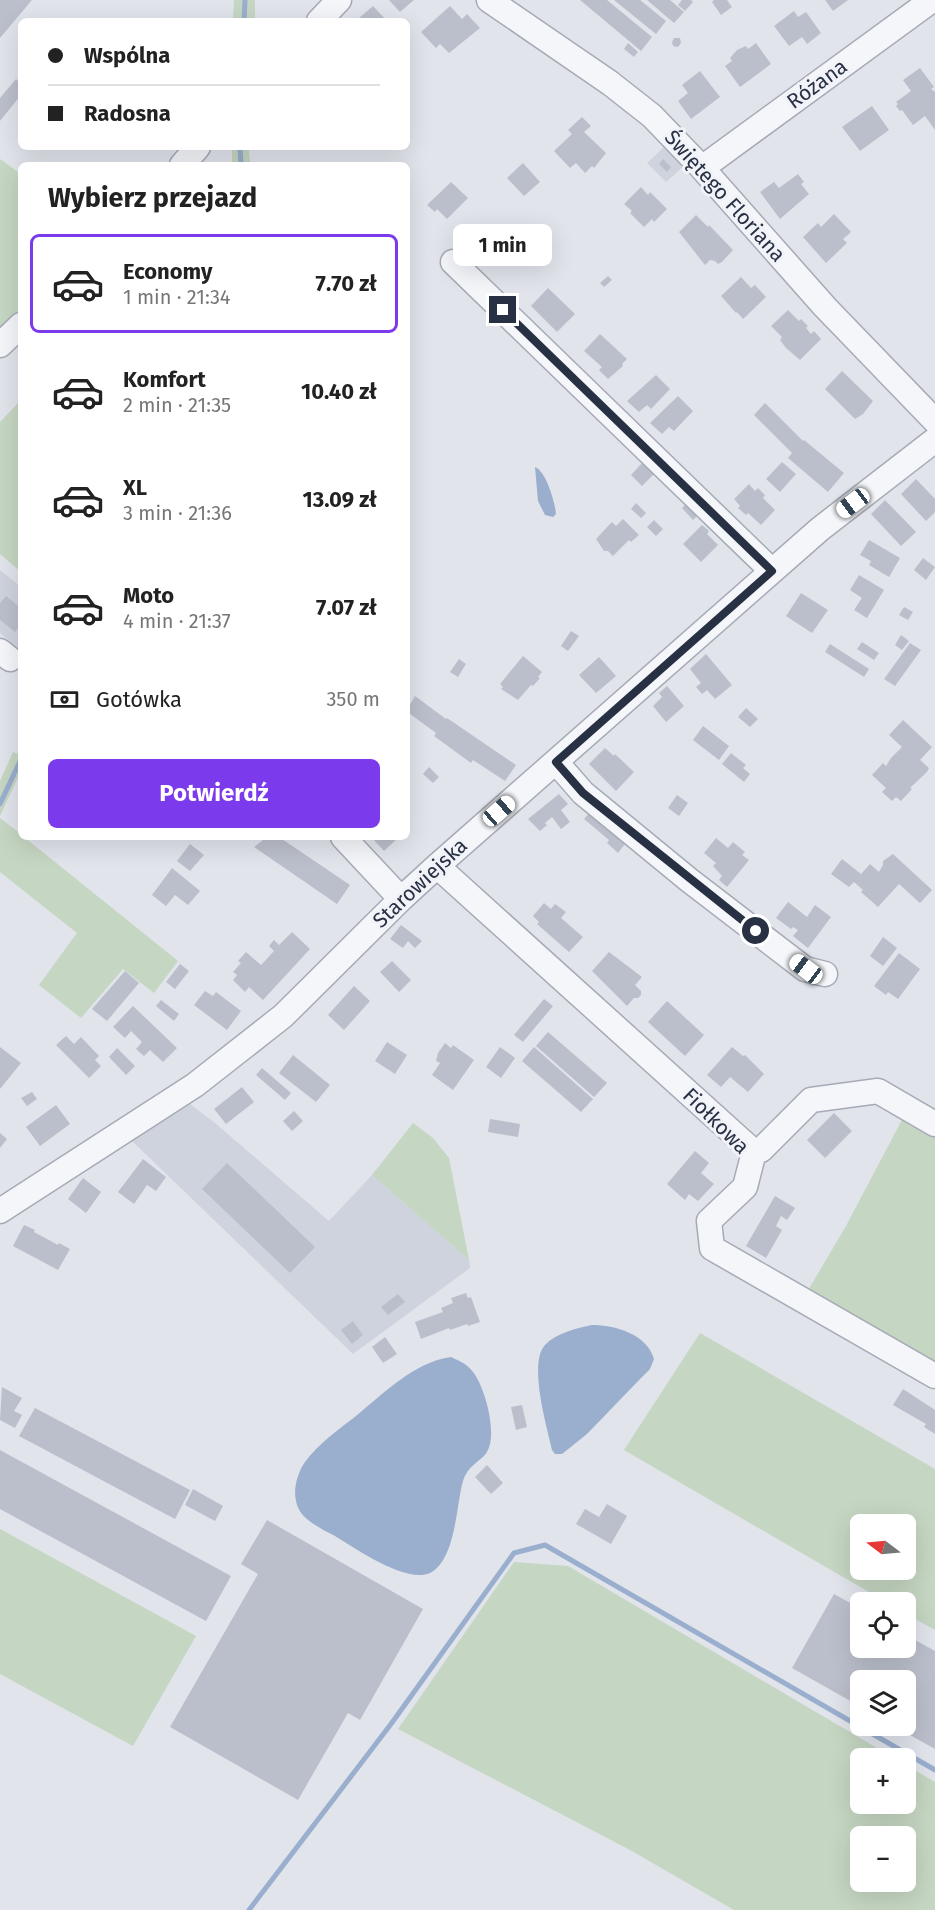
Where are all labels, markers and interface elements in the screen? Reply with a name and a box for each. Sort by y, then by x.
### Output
text: Wspólna [84,42,170,69]
street label: Różana [782,53,852,115]
text: Radosna [84,100,171,127]
street label: Świętego Floriana [659,125,791,267]
text: Wybierz przejazd [48,182,257,214]
callout: 1 min [454,223,552,265]
text: 1 min [478,233,527,257]
icon: car [51,257,105,311]
text: Economy [123,258,212,285]
text: 7.70 zł [316,270,377,297]
text: 1 min · 21:34 [123,285,230,309]
route end [489,296,516,323]
icon: car [51,365,105,419]
text: Komfort [123,366,206,393]
text: 10.40 zł [301,378,377,405]
text: 2 min · 21:35 [123,393,231,417]
icon: car [51,473,105,527]
text: XL [123,474,147,501]
car [833,485,873,521]
text: 13.09 zł [303,486,377,513]
text: 3 min · 21:36 [123,501,232,525]
icon: car [51,581,105,635]
text: Moto [123,582,174,609]
text: 7.07 zł [316,594,377,621]
text: 4 min · 21:37 [123,609,231,633]
icon: cash [48,683,81,716]
text: Gotówka [96,686,182,713]
text: 350 m [326,687,380,711]
button: Potwierdź [48,759,380,828]
car [480,792,518,830]
street label: Starowiejska [367,833,473,933]
route start [742,917,769,944]
car [786,951,826,987]
street label: Fiołkowa [677,1082,755,1160]
north arrow [850,1514,916,1580]
map controls [850,1514,916,1892]
button: locate [850,1592,916,1658]
button: layers [850,1670,916,1736]
button: + [850,1748,916,1814]
button: − [850,1826,916,1892]

